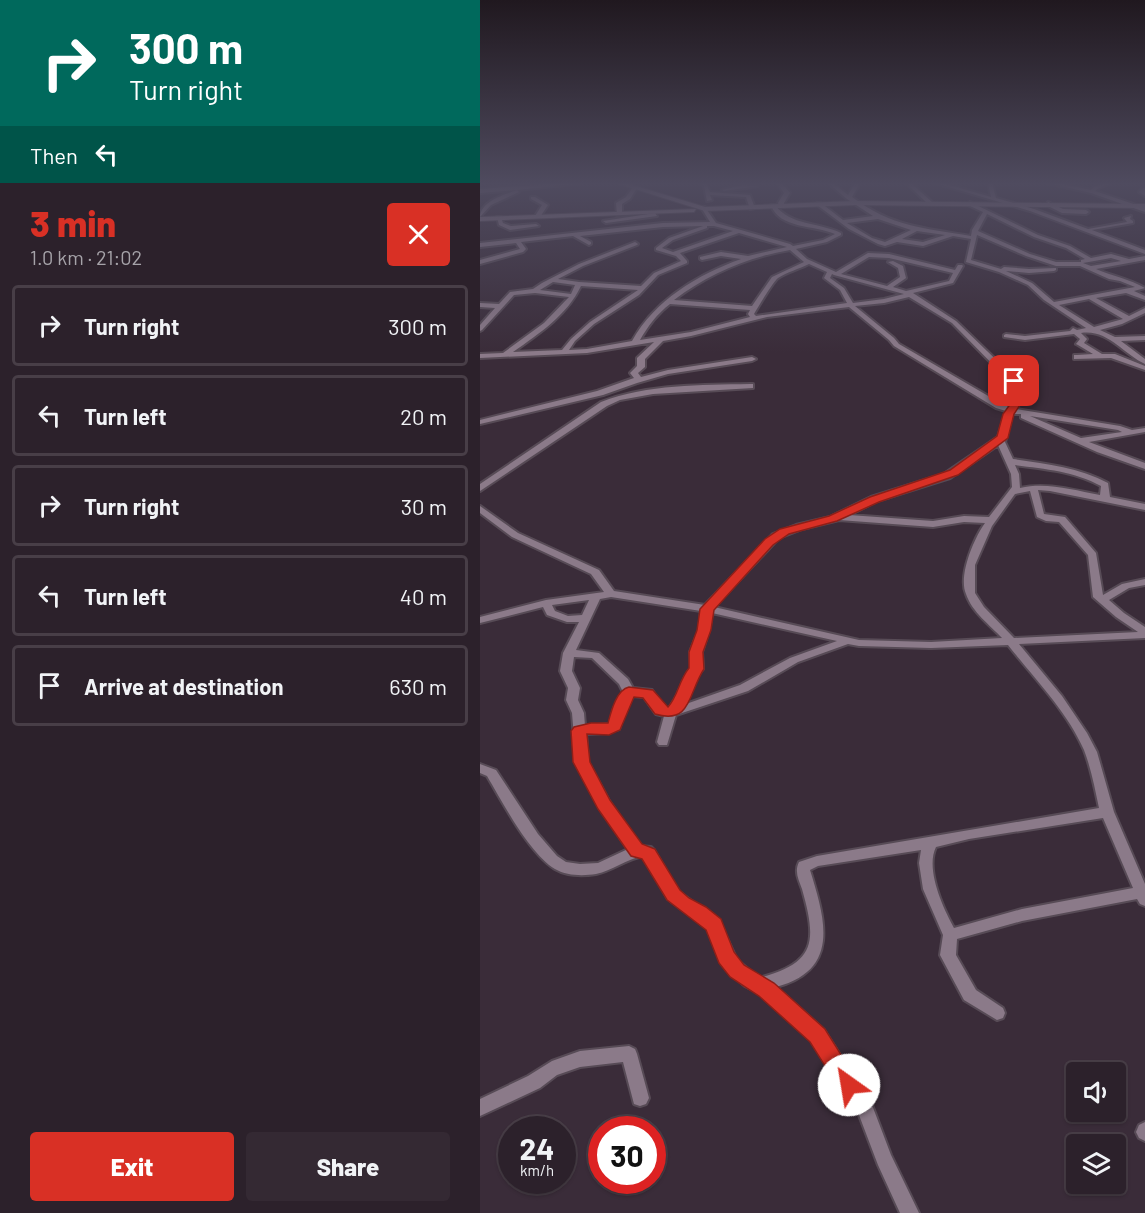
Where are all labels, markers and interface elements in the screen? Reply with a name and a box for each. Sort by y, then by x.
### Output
text: 300 m [129,22,243,72]
icon: right [30,24,108,102]
text: Turn right [129,73,243,105]
icon: left [90,138,123,171]
text: Then [30,142,78,168]
text: 3 min [30,201,116,244]
button: close [387,203,450,266]
text: 1.0 km · 21:02 [30,245,142,269]
icon: right [33,309,66,342]
text: Turn right [84,313,179,339]
text: 300 m [388,313,447,339]
pin [988,355,1039,406]
icon: arrive [997,364,1030,397]
icon: left [33,399,66,432]
text: Turn left [84,403,167,429]
text: 20 m [400,403,447,429]
icon: right [33,489,66,522]
text: Turn right [84,493,179,519]
text: 30 m [401,493,447,519]
icon: left [33,579,66,612]
text: Turn left [84,583,167,609]
text: 40 m [400,583,447,609]
icon: arrive [33,669,66,702]
text: Arrive at destination [84,673,283,699]
text: 630 m [389,673,447,699]
position arrow [817,1053,881,1117]
map controls [1066,1062,1126,1194]
button: sound [1066,1062,1126,1122]
speed limit sign: 30 [588,1116,666,1194]
text: 24 [520,1130,554,1166]
button: Exit [30,1132,234,1201]
button: Share [246,1132,450,1201]
button: layers [1066,1134,1126,1194]
text: km/h [520,1161,554,1179]

